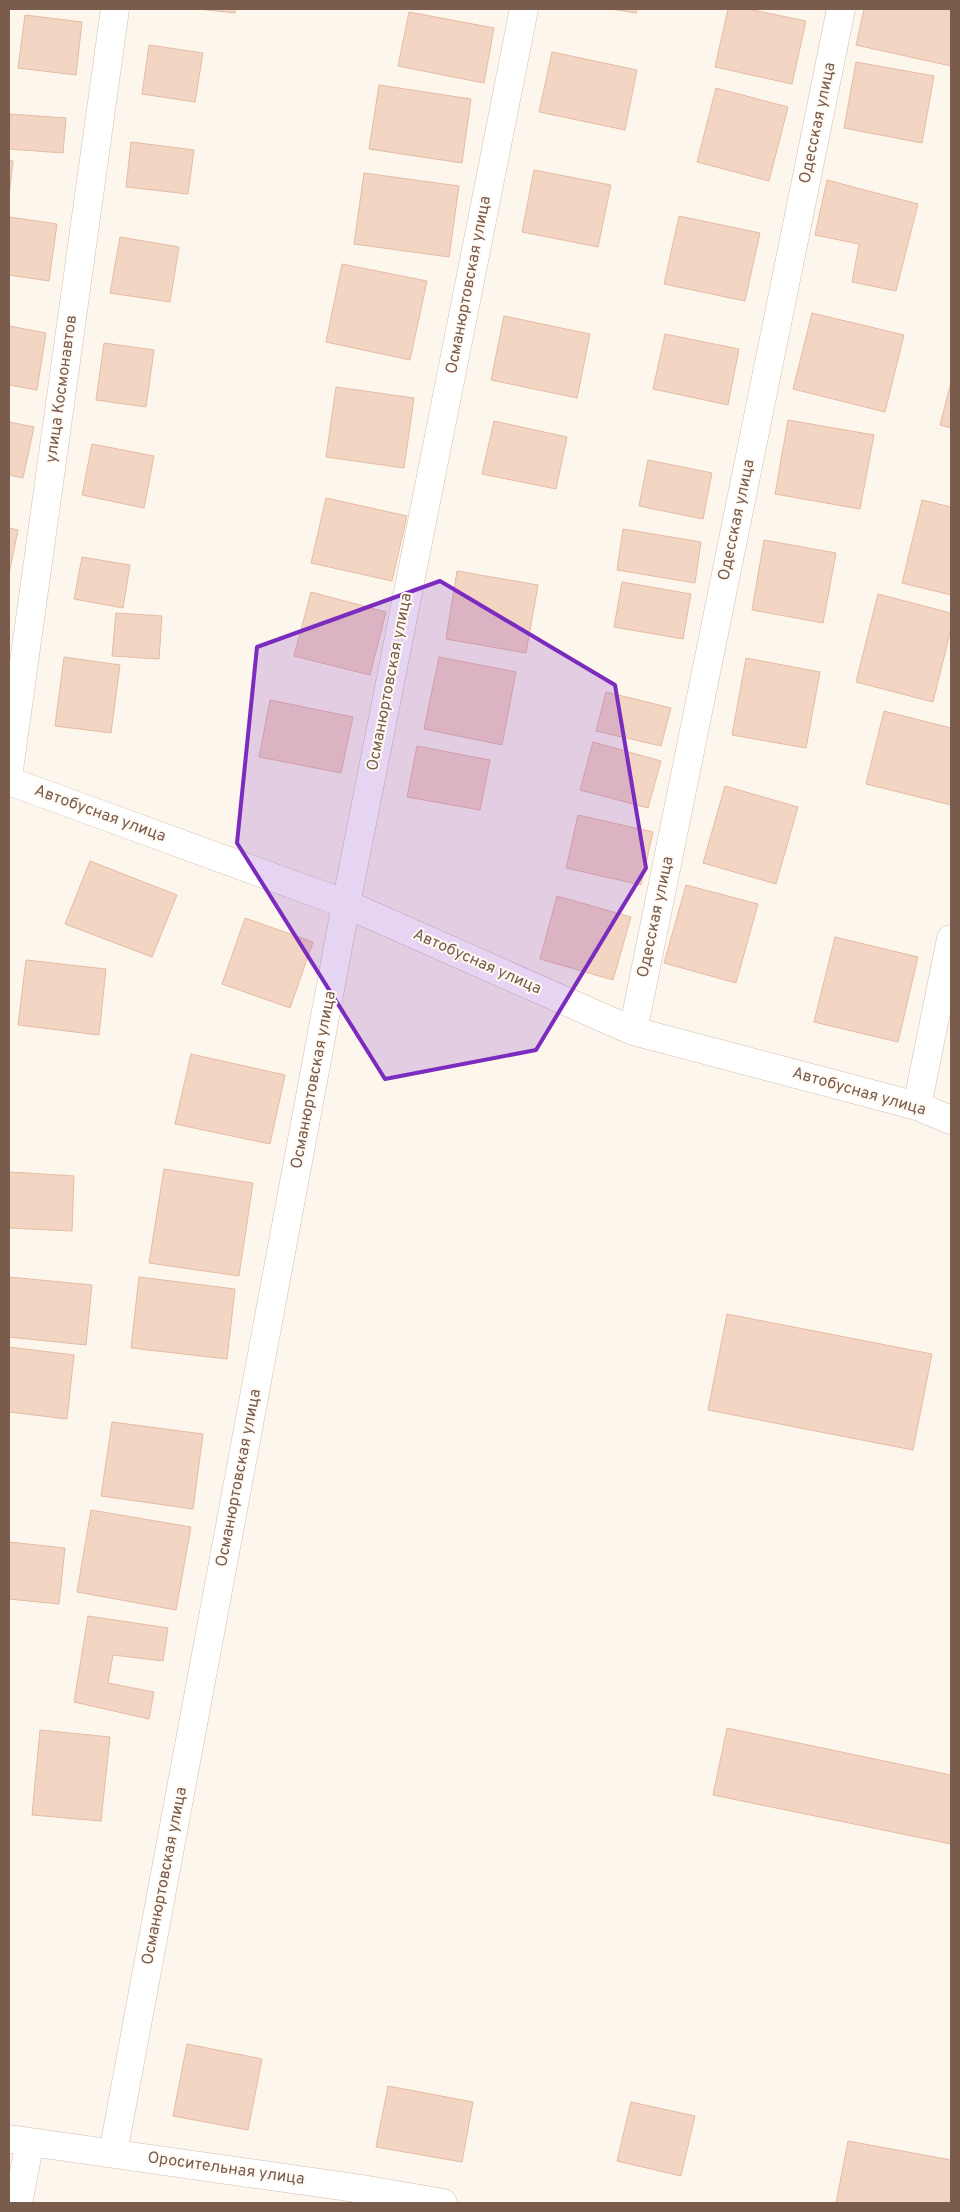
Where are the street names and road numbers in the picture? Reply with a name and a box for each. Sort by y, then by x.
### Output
street label: Одесская улица [795,60,841,186]
street label: Османюртовская улица [442,194,496,376]
street label: улица Космонавтов [42,314,82,464]
street label: Одесская улица [714,457,760,583]
street label: Османюртовская улица [363,591,417,773]
street label: Автобусная улица [32,781,168,847]
street label: Одесская улица [633,854,679,980]
street label: Автобусная улица [410,925,544,999]
street label: Османюртовская улица [287,989,341,1171]
street label: Автобусная улица [790,1063,928,1121]
street label: Османюртовская улица [212,1387,266,1569]
street label: Османюртовская улица [138,1785,192,1967]
street label: Оросительная улица [146,2148,306,2190]

